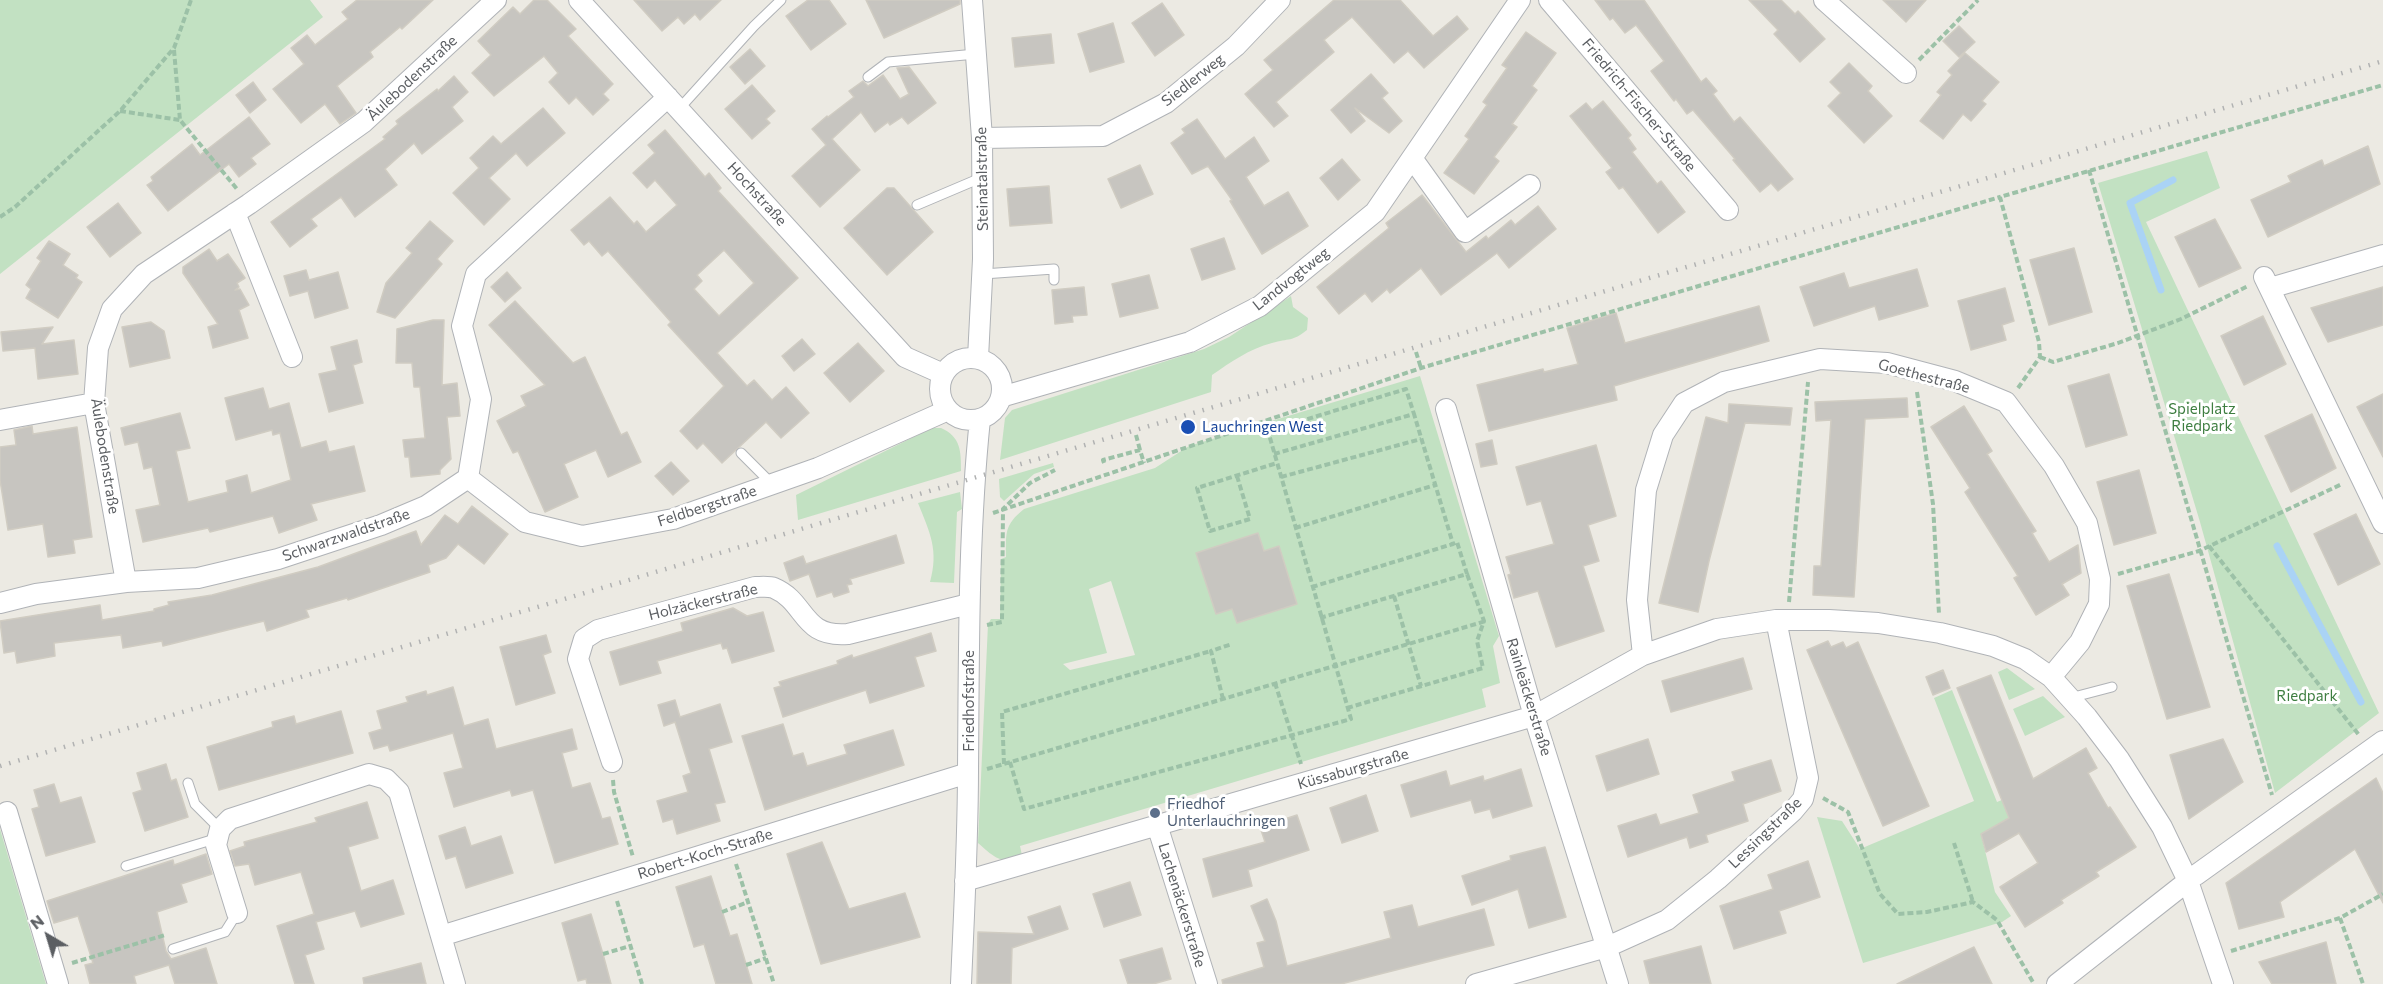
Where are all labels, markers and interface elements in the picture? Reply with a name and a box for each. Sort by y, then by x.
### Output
street label: Äulebodenstraße [363,32,461,124]
street label: Friedrich-Fischer-Straße [1578,35,1700,175]
street label: Siedlerweg [1158,50,1228,110]
street label: Steinatalstraße [972,127,992,231]
street label: Hochstraße [724,158,790,230]
street label: Landvogtweg [1249,244,1333,314]
street label: Goethestraße [1876,355,1972,397]
street label: Äulebodenstraße [87,397,123,515]
park label: Spielplatz Riedpark [2168,400,2236,435]
marker: Lauchringen West [1179,418,1197,436]
place label: Lauchringen West [1202,418,1324,436]
street label: Feldbergstraße [655,481,759,531]
street label: Schwarzwaldstraße [280,505,412,565]
street label: Holzäckerstraße [647,580,759,624]
street label: Rainleäckerstraße [1503,636,1555,758]
street label: Friedhofstraße [960,650,978,752]
park label: Riedpark [2276,687,2338,705]
street label: Küssaburgstraße [1295,745,1411,793]
street label: Lessingstraße [1725,794,1805,872]
place label: Friedhof Unterlauchringen [1167,795,1285,830]
marker: Friedhof Unterlauchringen [1148,806,1162,820]
street label: Robert-Koch-Straße [635,825,775,883]
street label: Lachenäckerstraße [1155,841,1209,969]
north arrow [18,906,78,966]
text: N [26,910,47,933]

